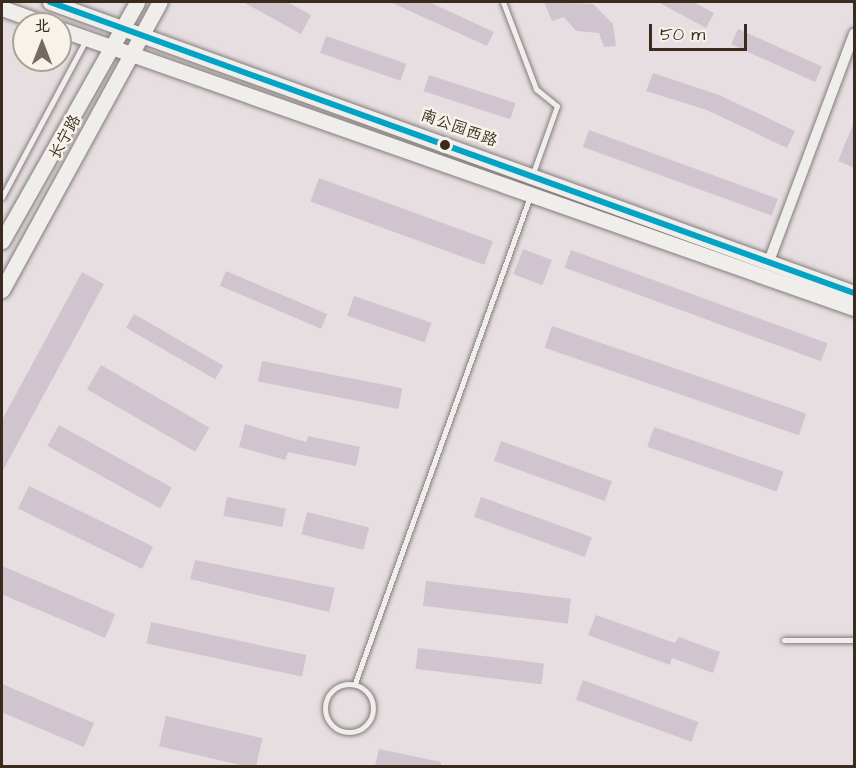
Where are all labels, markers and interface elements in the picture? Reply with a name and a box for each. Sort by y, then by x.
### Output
north arrow [12,12,72,72]
scale bar [652,12,750,50]
text: 北 [34,15,50,37]
text: 50 m [660,22,705,47]
street label: 南公园西路 [418,105,500,151]
street label: 长宁路 [45,111,85,163]
unlabelled marker [439,139,451,151]

